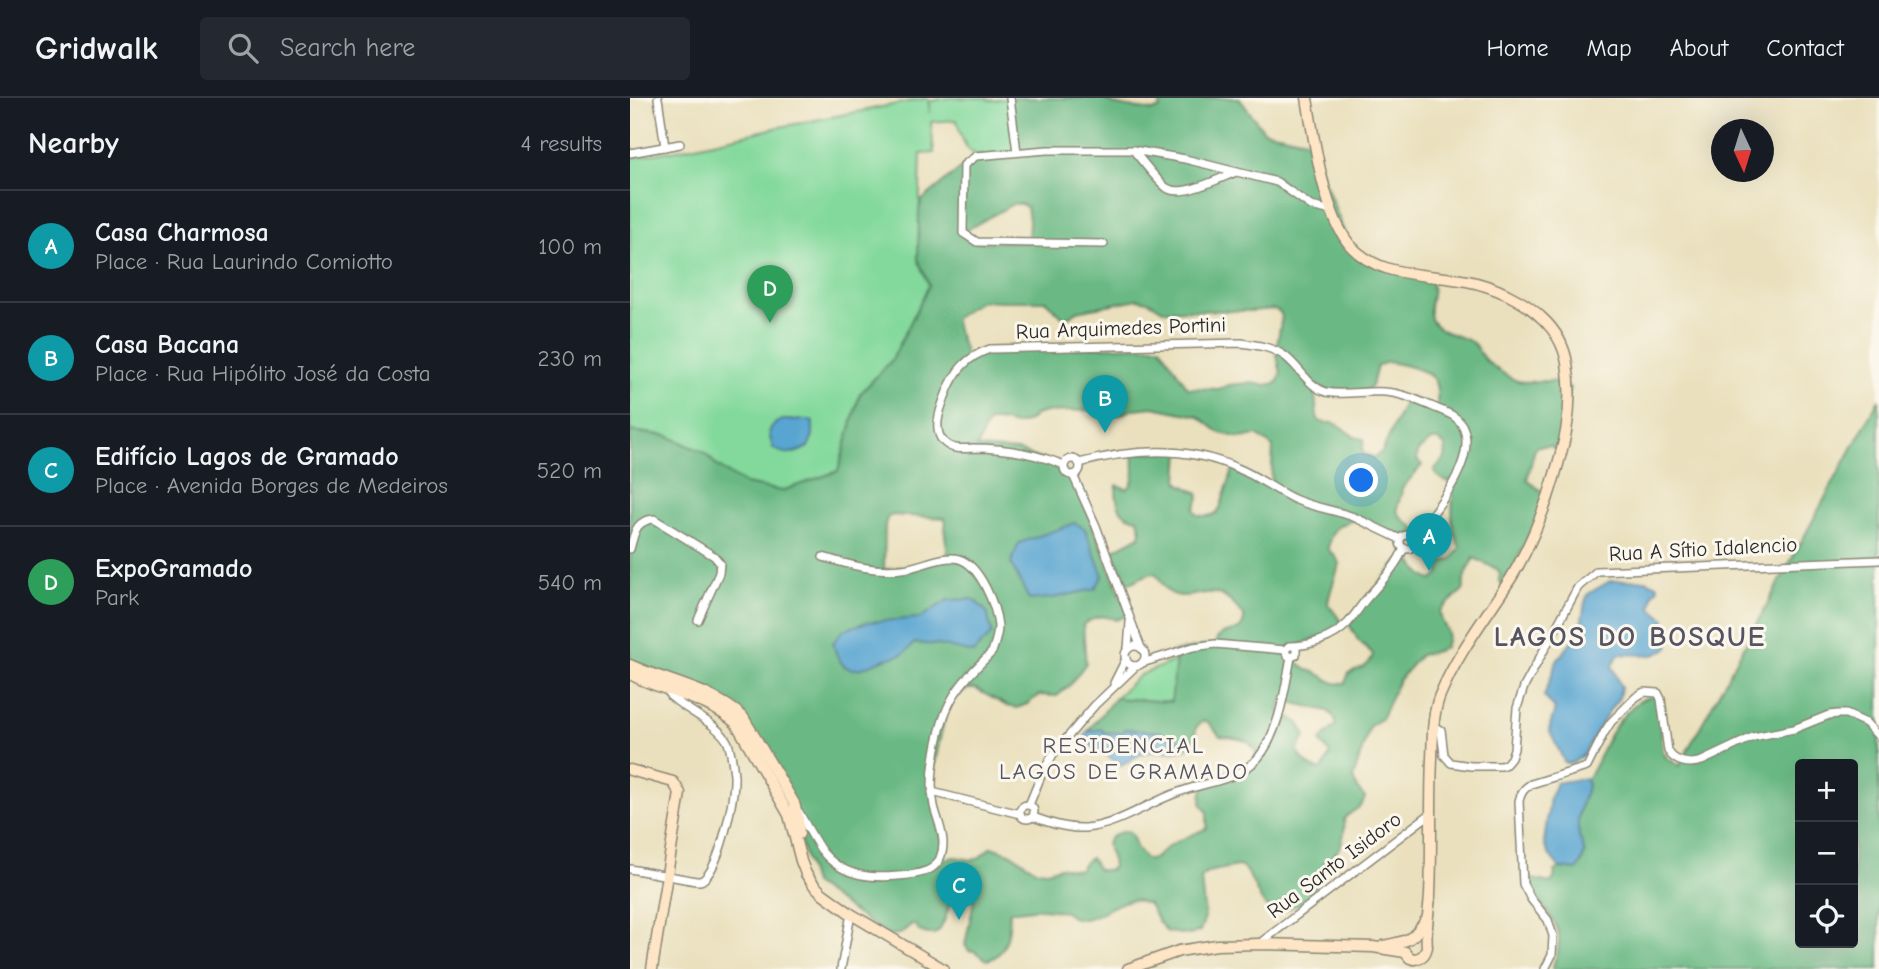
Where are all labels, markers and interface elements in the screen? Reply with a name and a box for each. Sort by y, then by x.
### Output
search box [200,17,690,80]
text: Gridwalk [35,29,158,67]
icon: search [224,29,262,67]
text: Search here [280,33,415,63]
text: Home [1487,34,1548,62]
text: Map [1586,34,1632,62]
text: About [1670,34,1728,62]
text: Contact [1766,34,1844,62]
north arrow [1711,119,1774,182]
text: Nearby [28,126,119,161]
text: 4 results [520,130,602,157]
text: Casa Charmosa [95,218,269,248]
text: A [45,233,57,260]
text: 100 m [538,233,602,260]
text: Place · Rua Laurindo Comiotto [95,248,393,275]
pin: D [747,265,793,323]
street label: Rua Arquimedes Portini [1015,312,1227,344]
text: Casa Bacana [95,330,239,360]
text: B [44,345,58,372]
text: 230 m [538,345,602,372]
text: Place · Rua Hipólito José da Costa [95,360,431,387]
pin: B [1082,375,1128,433]
text: Edifício Lagos de Gramado [95,442,399,472]
text: C [44,457,58,484]
text: 520 m [537,457,602,484]
your location [1344,463,1378,497]
text: Place · Avenida Borges de Medeiros [95,472,448,499]
pin: A [1406,513,1452,571]
street label: Rua A Sítio Idalencio [1608,532,1798,566]
text: ExpoGramado [95,554,252,584]
text: D [44,569,58,596]
text: 540 m [538,569,602,596]
text: Park [95,584,139,611]
district label: LAGOS DO BOSQUE [1494,621,1766,653]
district label: RESIDENCIAL LAGOS DE GRAMADO [999,732,1249,785]
map controls [1795,759,1858,948]
button: + [1795,759,1858,822]
street label: Rua Santo Isidoro [1262,807,1406,923]
button: − [1795,822,1858,885]
pin: C [936,862,982,920]
button: locate [1795,885,1858,948]

